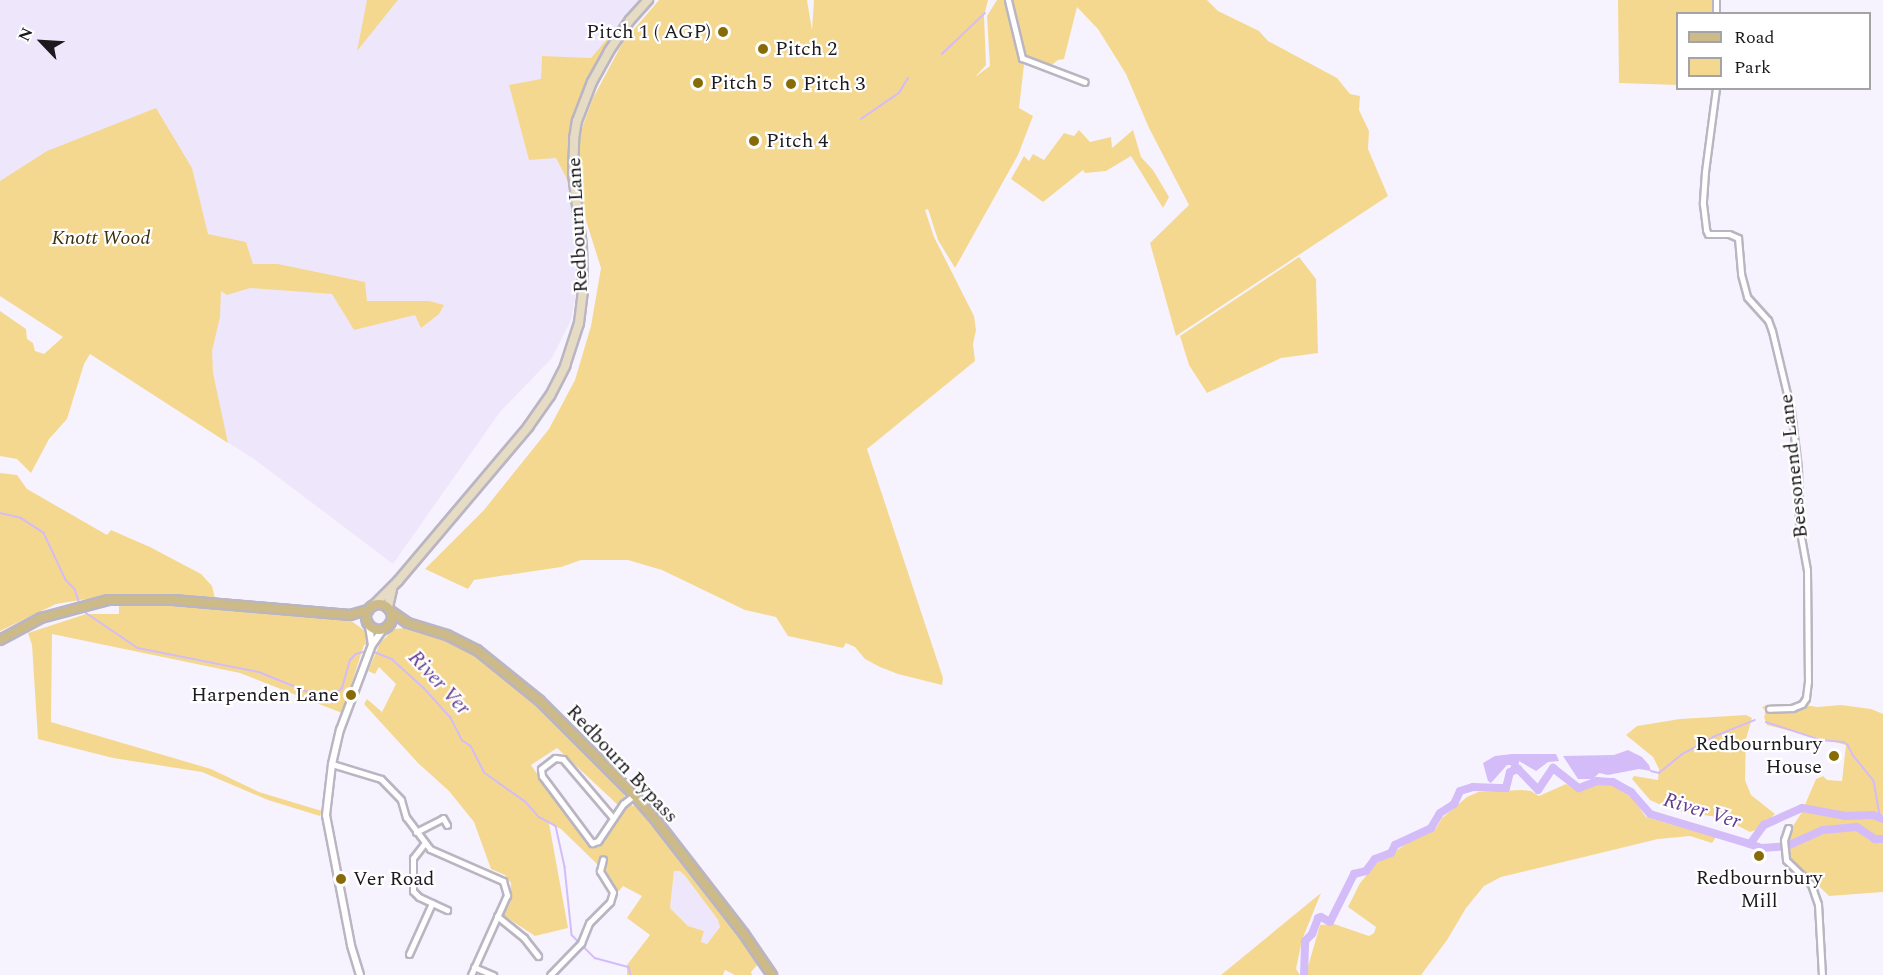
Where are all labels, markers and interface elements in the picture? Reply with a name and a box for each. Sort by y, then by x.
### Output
north arrow [12,12,72,72]
legend [1676,12,1871,90]
place label: Pitch 1 ( AGP) [586,20,711,44]
text: N [12,23,39,45]
text: Road [1734,24,1775,51]
marker: Pitch 1 ( AGP) [716,25,730,39]
place label: Pitch 2 [775,37,837,61]
marker: Pitch 2 [756,42,770,56]
text: Park [1734,54,1771,81]
place label: Pitch 5 [710,71,772,95]
place label: Pitch 3 [803,72,865,96]
marker: Pitch 5 [691,76,705,90]
marker: Pitch 3 [784,77,798,91]
place label: Pitch 4 [766,129,828,153]
marker: Pitch 4 [747,134,761,148]
street label: Redbourn Lane [562,157,594,293]
park label: Knott Wood [51,226,151,250]
street label: Beesonend Lane [1774,393,1814,539]
water label: River Ver [403,645,475,721]
place label: Harpenden Lane [191,683,339,707]
marker: Harpenden Lane [344,688,358,702]
street label: Redbourn Bypass [561,700,683,828]
place label: Redbournbury House [1695,732,1822,779]
marker: Redbournbury House [1827,749,1841,763]
water label: River Ver [1660,787,1744,835]
marker: Redbournbury Mill [1752,849,1766,863]
place label: Redbournbury Mill [1696,866,1822,913]
place label: Ver Road [353,867,434,891]
marker: Ver Road [334,872,348,886]

